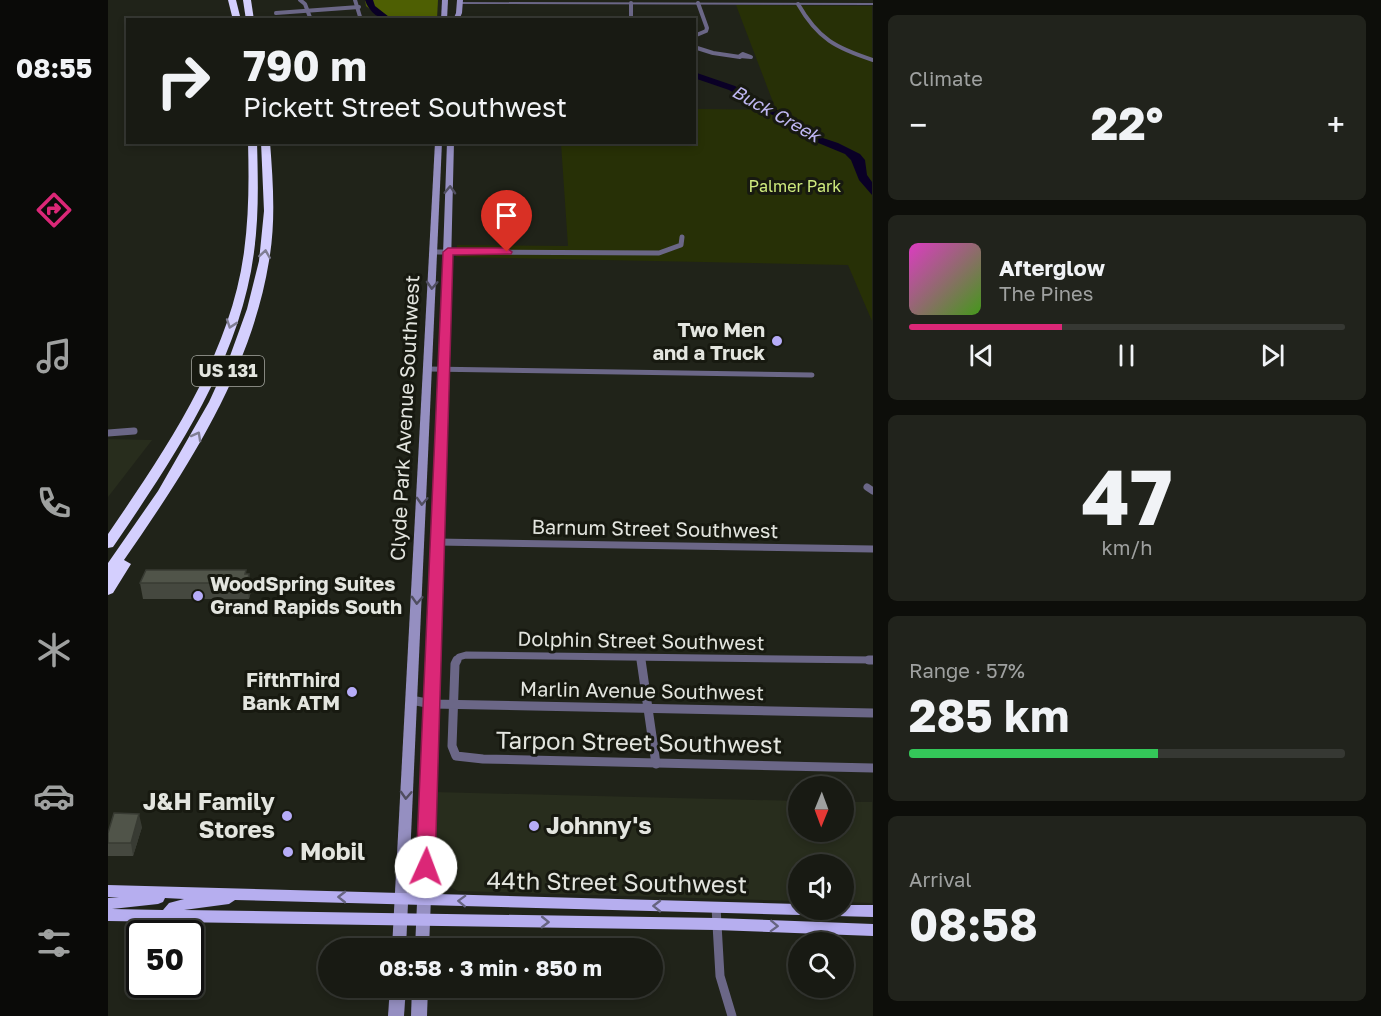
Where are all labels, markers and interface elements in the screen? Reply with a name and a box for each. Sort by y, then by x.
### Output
text: 790 m [243,40,367,90]
icon: right [144,42,222,120]
text: 08:55 [16,52,92,84]
text: Climate [909,66,983,90]
water label: Buck Creek [728,80,826,147]
text: Pickett Street Southwest [243,91,567,123]
text: 22° [1091,96,1163,150]
text: − [909,105,927,144]
text: + [1327,105,1345,144]
park label: Palmer Park [749,176,841,196]
one-way arrow [443,185,456,194]
icon: directions [33,189,75,231]
pin [481,190,532,252]
icon: arrive [490,199,523,232]
one-way arrow [258,249,270,259]
text: Afterglow [999,254,1105,281]
street label: Clyde Park Avenue Southwest [385,274,423,562]
one-way arrow [426,280,439,289]
text: The Pines [999,281,1093,305]
place label: Two Men and a Truck [652,317,765,364]
one-way arrow [226,318,238,329]
marker: Two Men and a Truck [770,334,784,348]
icon: music [33,335,75,377]
icon: previous [965,339,998,372]
icon: pause [1110,339,1143,372]
icon: next [1256,339,1289,372]
road number: US 131 [192,356,264,386]
one-way arrow [189,431,201,442]
text: 47 [1081,449,1173,542]
icon: phone [33,482,75,524]
one-way arrow [416,496,429,505]
street label: Barnum Street Southwest [531,514,779,542]
text: km/h [1102,535,1152,559]
place label: WoodSpring Suites Grand Rapids South [210,571,402,618]
marker: WoodSpring Suites Grand Rapids South [191,589,205,603]
one-way arrow [410,595,423,604]
street label: Dolphin Street Southwest [517,626,765,654]
icon: climate [33,629,75,671]
text: Range · 57% [909,658,1025,682]
place label: FifthThird Bank ATM [242,667,340,714]
street label: Marlin Avenue Southwest [520,676,764,704]
marker: FifthThird Bank ATM [345,685,359,699]
text: 285 km [909,688,1069,742]
street label: Tarpon Street Southwest [496,725,782,758]
icon: car [33,775,75,817]
north arrow [788,776,854,842]
map controls [788,776,854,998]
place label: J&H Family Stores [143,786,276,843]
one-way arrow [400,790,413,799]
marker: J&H Family Stores [280,809,294,823]
place label: Johnny's [546,810,652,839]
marker: Johnny's [527,819,541,833]
position arrow [394,835,458,899]
place label: Mobil [300,836,365,865]
marker: Mobil [281,845,295,859]
button: sound [788,854,854,920]
street label: 44th Street Southwest [487,865,748,898]
text: Arrival [909,867,972,891]
one-way arrow [338,891,347,903]
one-way arrow [458,895,467,908]
text: 08:58 [909,897,1038,951]
one-way arrow [653,900,662,912]
one-way arrow [540,916,549,929]
speed limit sign: 50 [126,920,204,998]
one-way arrow [770,920,779,932]
icon: filters [33,922,75,964]
button: search [788,932,854,998]
text: 08:58 · 3 min · 850 m [379,954,602,981]

